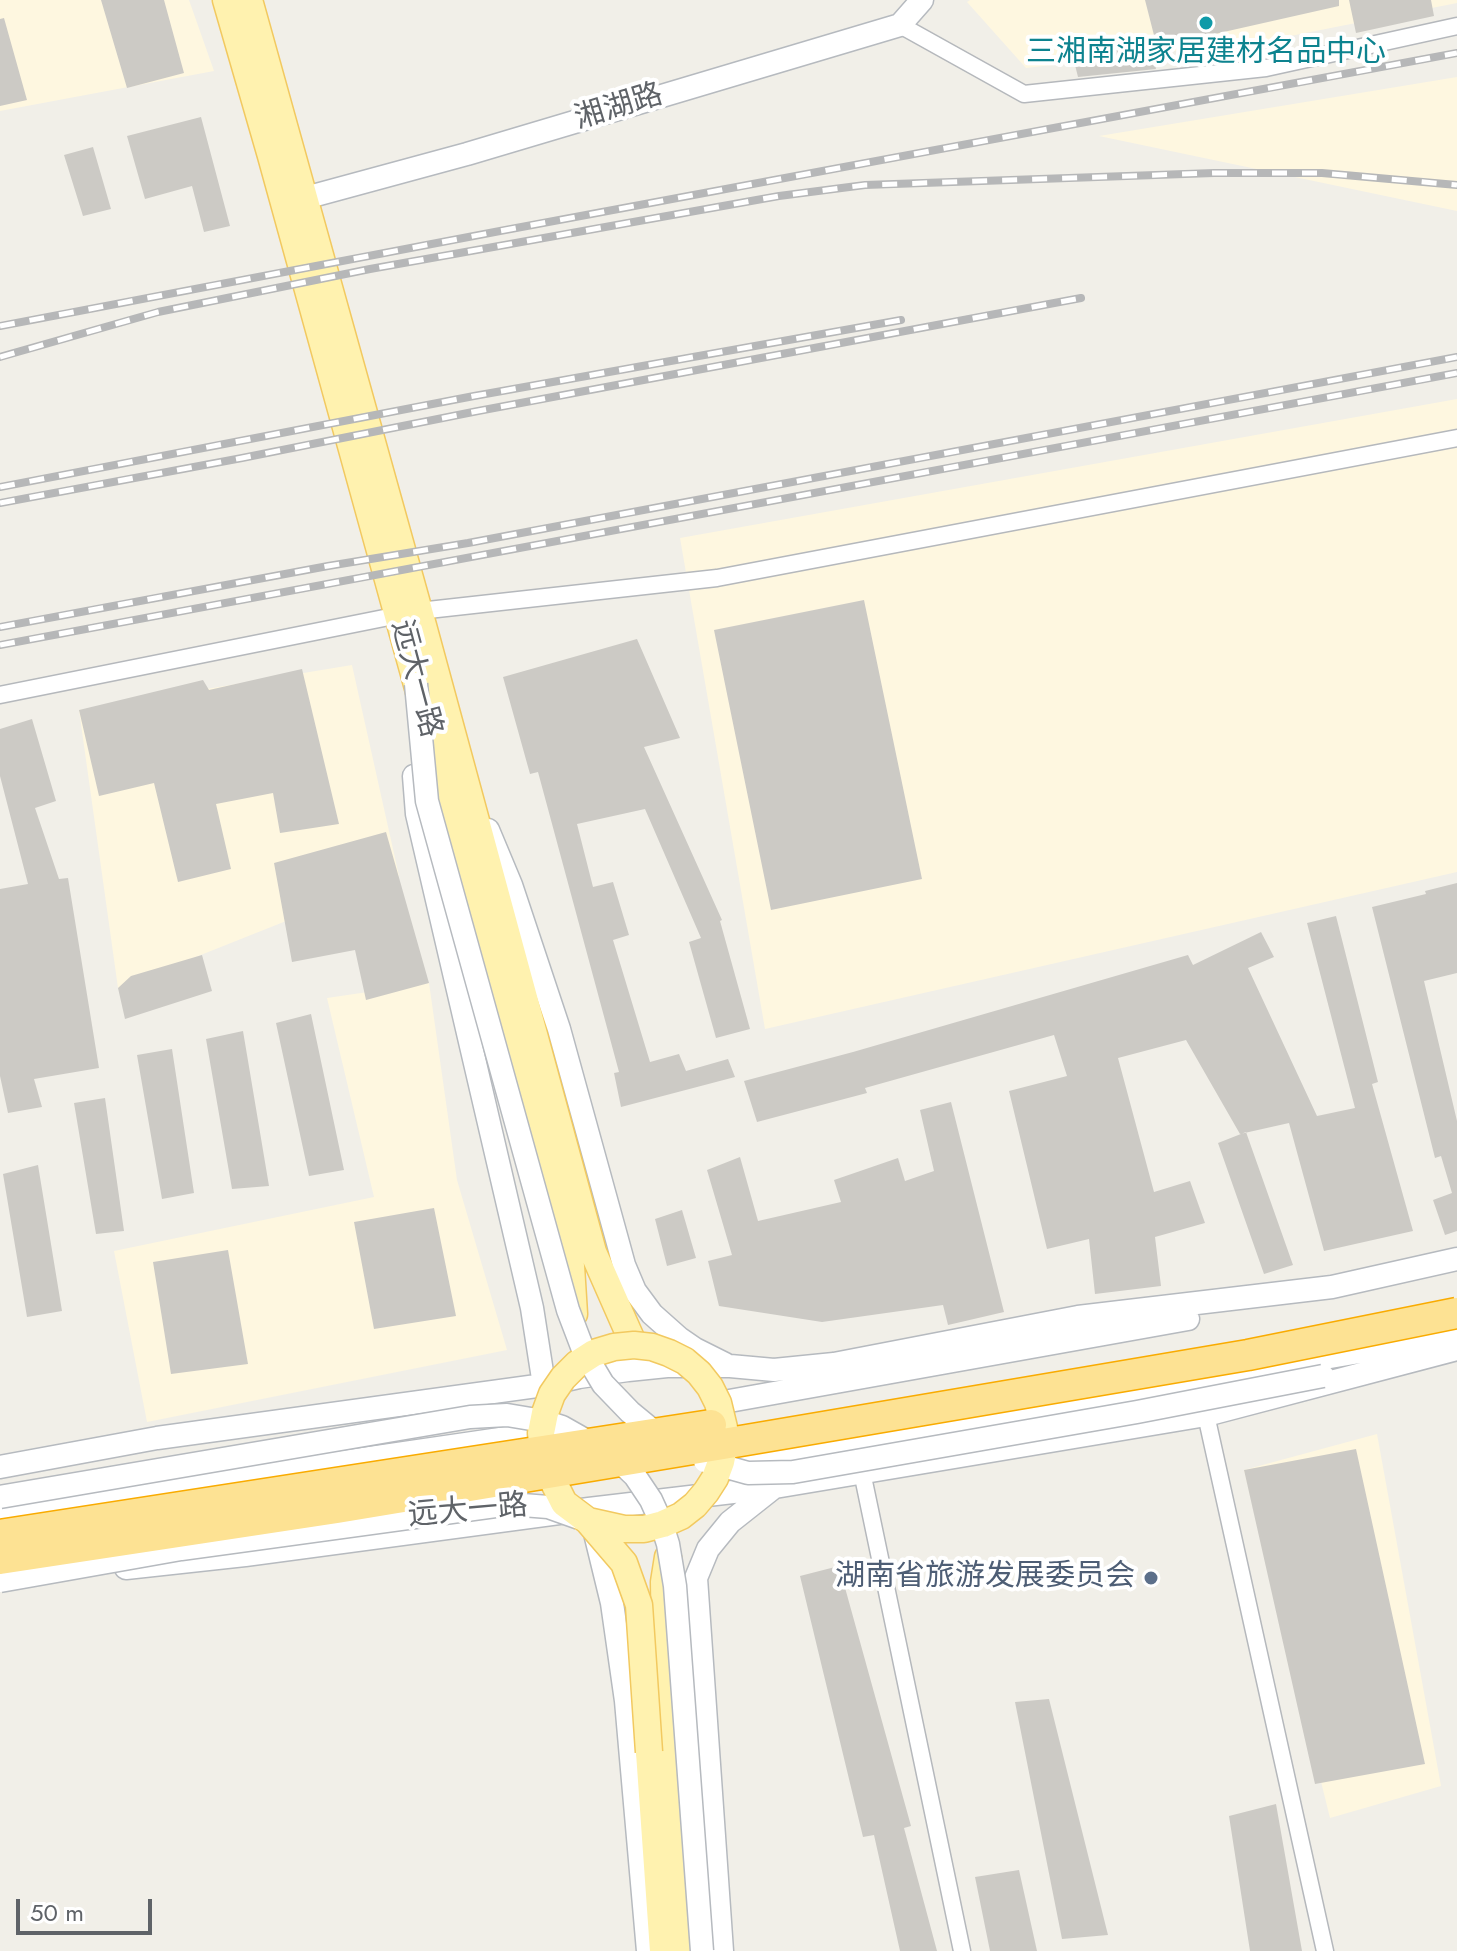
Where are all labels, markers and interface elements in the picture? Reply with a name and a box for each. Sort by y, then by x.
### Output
marker: 三湘南湖家居建材名品中心 [1197,14,1215,32]
place label: 三湘南湖家居建材名品中心 [1026,36,1386,72]
street label: 湘湖路 [571,78,667,138]
street label: 远大一路 [382,616,448,742]
street label: 远大一路 [407,1489,529,1535]
place label: 湖南省旅游发展委员会 [835,1560,1135,1596]
marker: 湖南省旅游发展委员会 [1142,1569,1160,1587]
scale bar [20,1883,156,1933]
text: 50 m [30,1895,84,1930]

